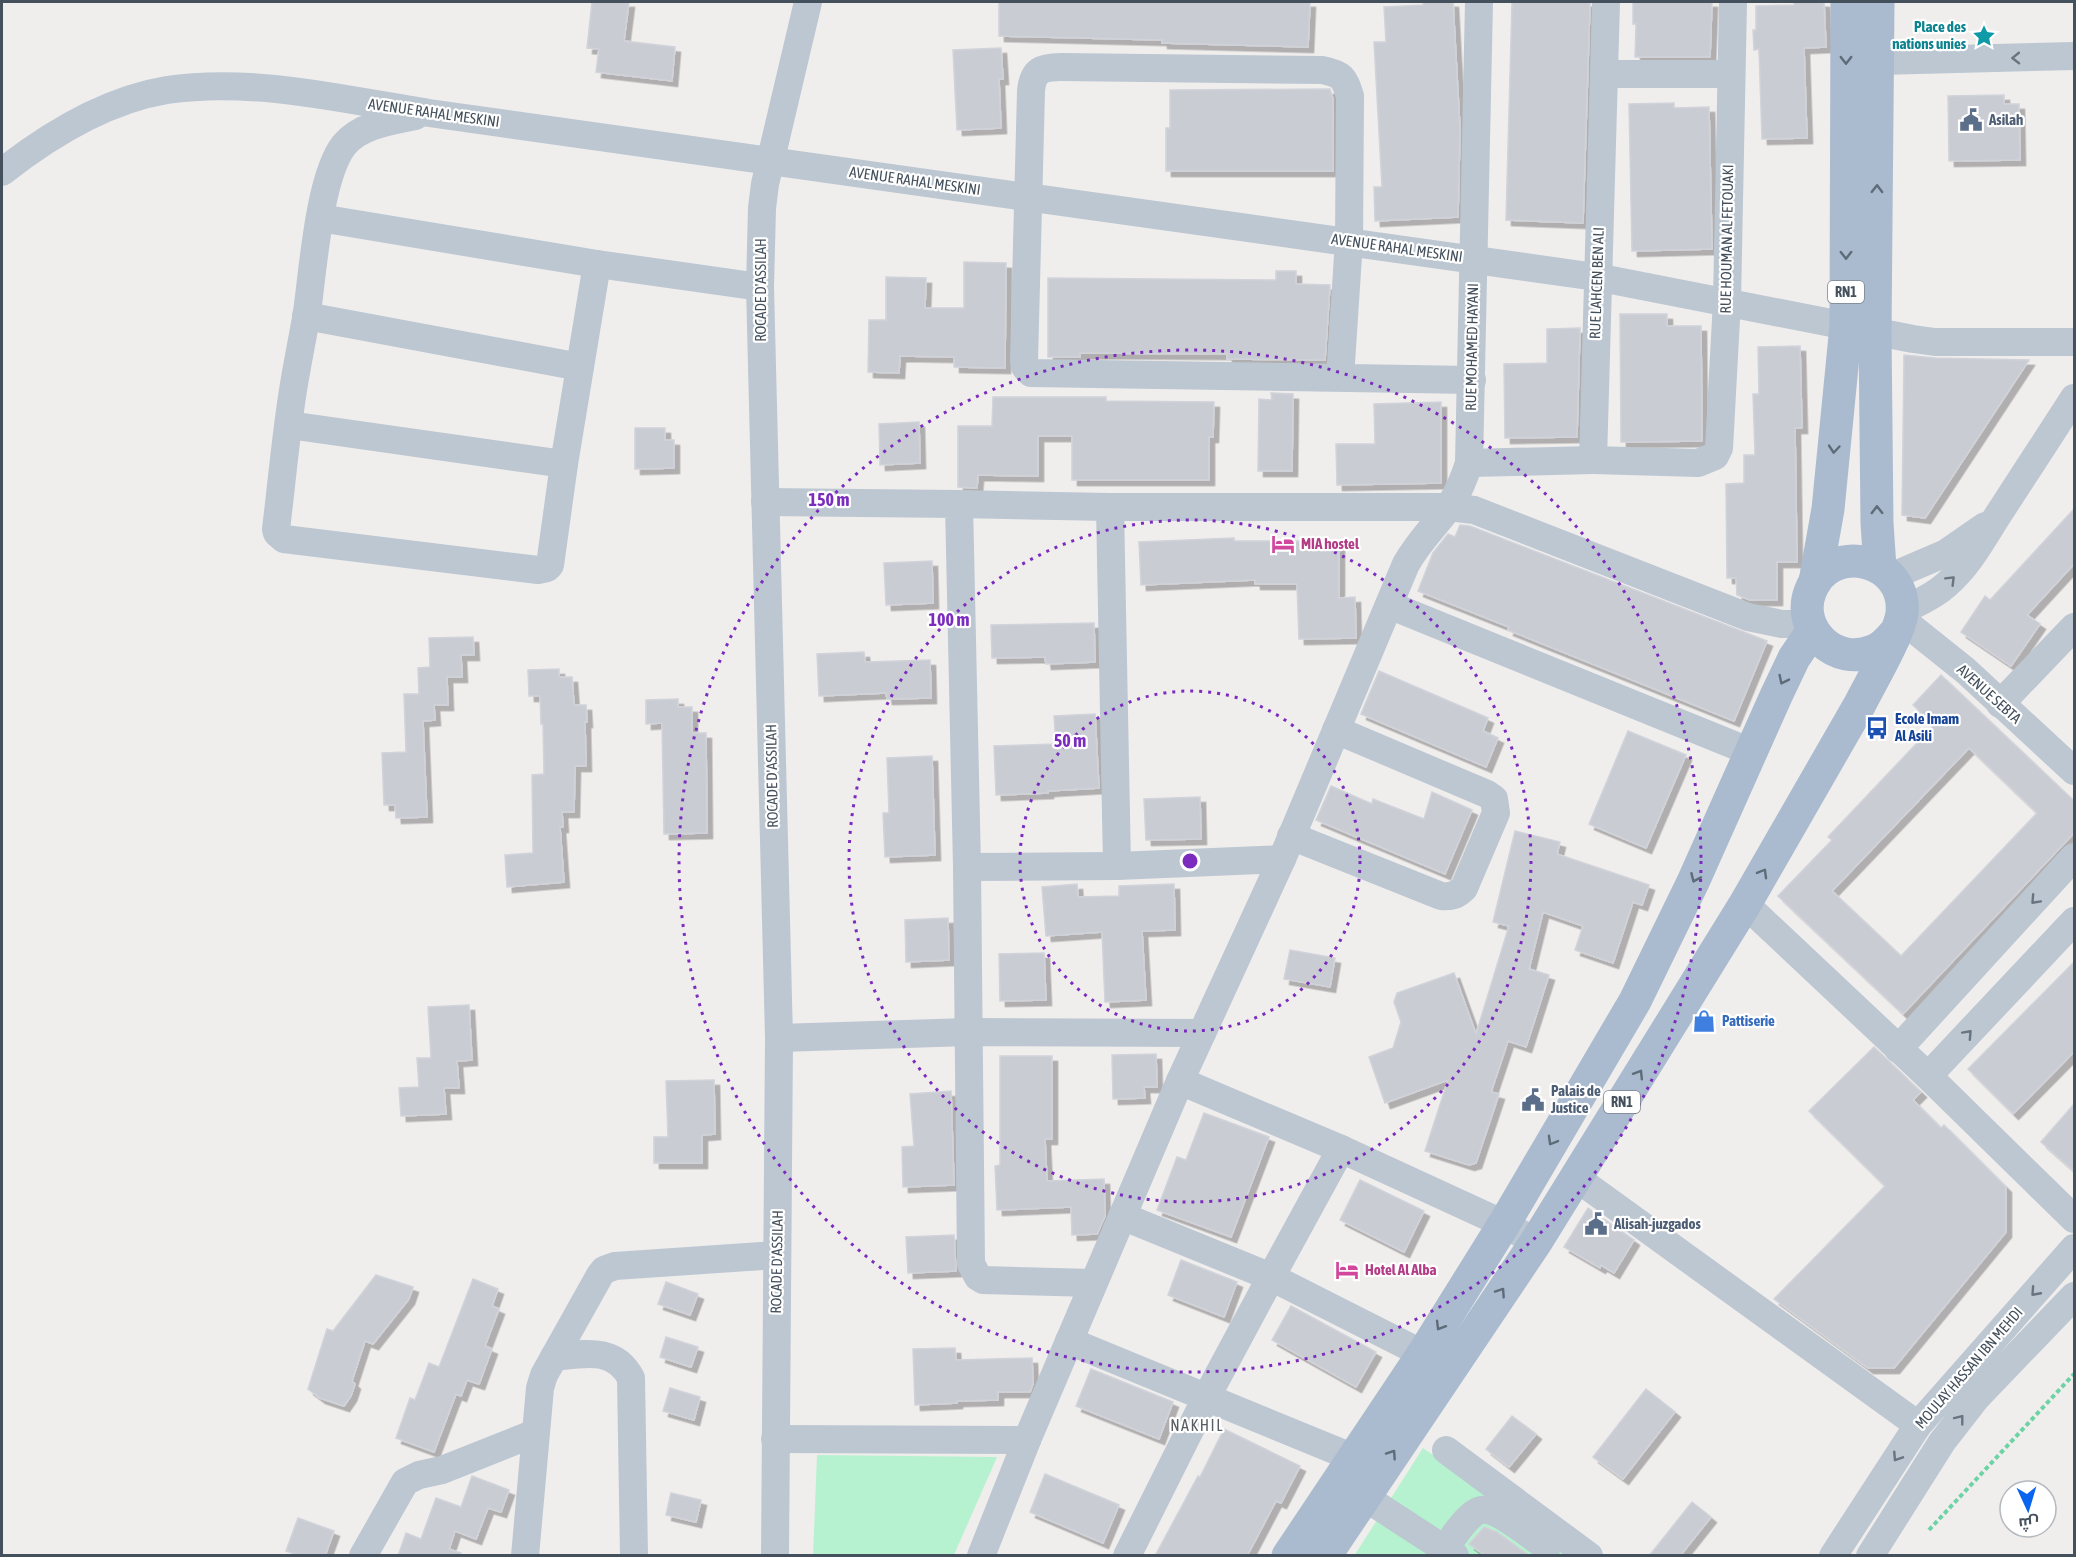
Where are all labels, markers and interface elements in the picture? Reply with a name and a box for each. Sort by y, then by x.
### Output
place label: Place des nations unies [1892,18,1967,52]
place icon: Place des nations unies [1971,23,1997,49]
one-way arrow [2012,52,2021,64]
one-way arrow [1840,55,1852,64]
street label: AVENUE RAHAL MESKINI [367,95,501,130]
public building icon: Asilah [1958,107,1984,133]
place label: Asilah [1988,111,2023,128]
street label: AVENUE RAHAL MESKINI [848,163,982,198]
street label: RUE HOUMAN AL FETOUAKI [1717,164,1736,314]
one-way arrow [1871,184,1883,193]
street label: RUE LAHCEN BEN ALI [1586,227,1607,339]
street label: AVENUE RAHAL MESKINI [1330,230,1464,265]
street label: ROCADE D'ASSILAH [752,238,769,342]
one-way arrow [1840,250,1852,259]
road number: RN1 [1828,281,1864,303]
street label: RUE MOHAMED HAYANI [1462,283,1481,411]
one-way arrow [1828,445,1841,454]
text: 150 m [809,489,849,510]
one-way arrow [1871,505,1883,514]
hotel icon: MIA hostel [1270,531,1296,557]
place label: MIA hostel [1301,535,1360,552]
one-way arrow [1944,576,1955,587]
text: 100 m [929,609,969,630]
street label: AVENUE SEBTA [1954,661,2025,727]
one-way arrow [1779,674,1791,685]
place label: Ecole Imam Al Asili [1894,710,1959,744]
bus stop icon: Ecole Imam Al Asili [1864,715,1890,741]
street label: ROCADE D'ASSILAH [762,724,781,828]
text: 50 m [1054,730,1086,751]
centre of rings [1180,851,1200,871]
one-way arrow [1756,868,1768,879]
one-way arrow [1691,871,1703,882]
one-way arrow [2031,893,2042,904]
shop icon: Pattiserie [1691,1008,1717,1034]
place label: Pattiserie [1722,1012,1775,1029]
one-way arrow [1961,1030,1972,1040]
one-way arrow [1632,1070,1644,1080]
place label: Palais de Justice [1550,1082,1601,1116]
public building icon: Palais de Justice [1520,1087,1546,1113]
road number: RN1 [1604,1091,1640,1113]
one-way arrow [1548,1135,1560,1145]
street label: ROCADE D'ASSILAH [767,1210,786,1314]
public building icon: Alisah-juzgados [1583,1211,1609,1237]
place label: Alisah-juzgados [1613,1215,1701,1232]
hotel icon: Hotel Al Alba [1334,1257,1360,1283]
place label: Hotel Al Alba [1365,1261,1437,1278]
one-way arrow [2031,1285,2042,1296]
one-way arrow [1494,1288,1505,1299]
street label: MOULAY HASSAN IBN MEHDI [1911,1304,2026,1432]
one-way arrow [1436,1320,1448,1330]
one-way arrow [1952,1415,1963,1426]
district label: NAKHIL [1170,1416,1224,1434]
one-way arrow [1385,1450,1396,1461]
one-way arrow [1893,1451,1904,1462]
north arrow [1998,1479,2058,1539]
text: ش [2018,1513,2040,1534]

